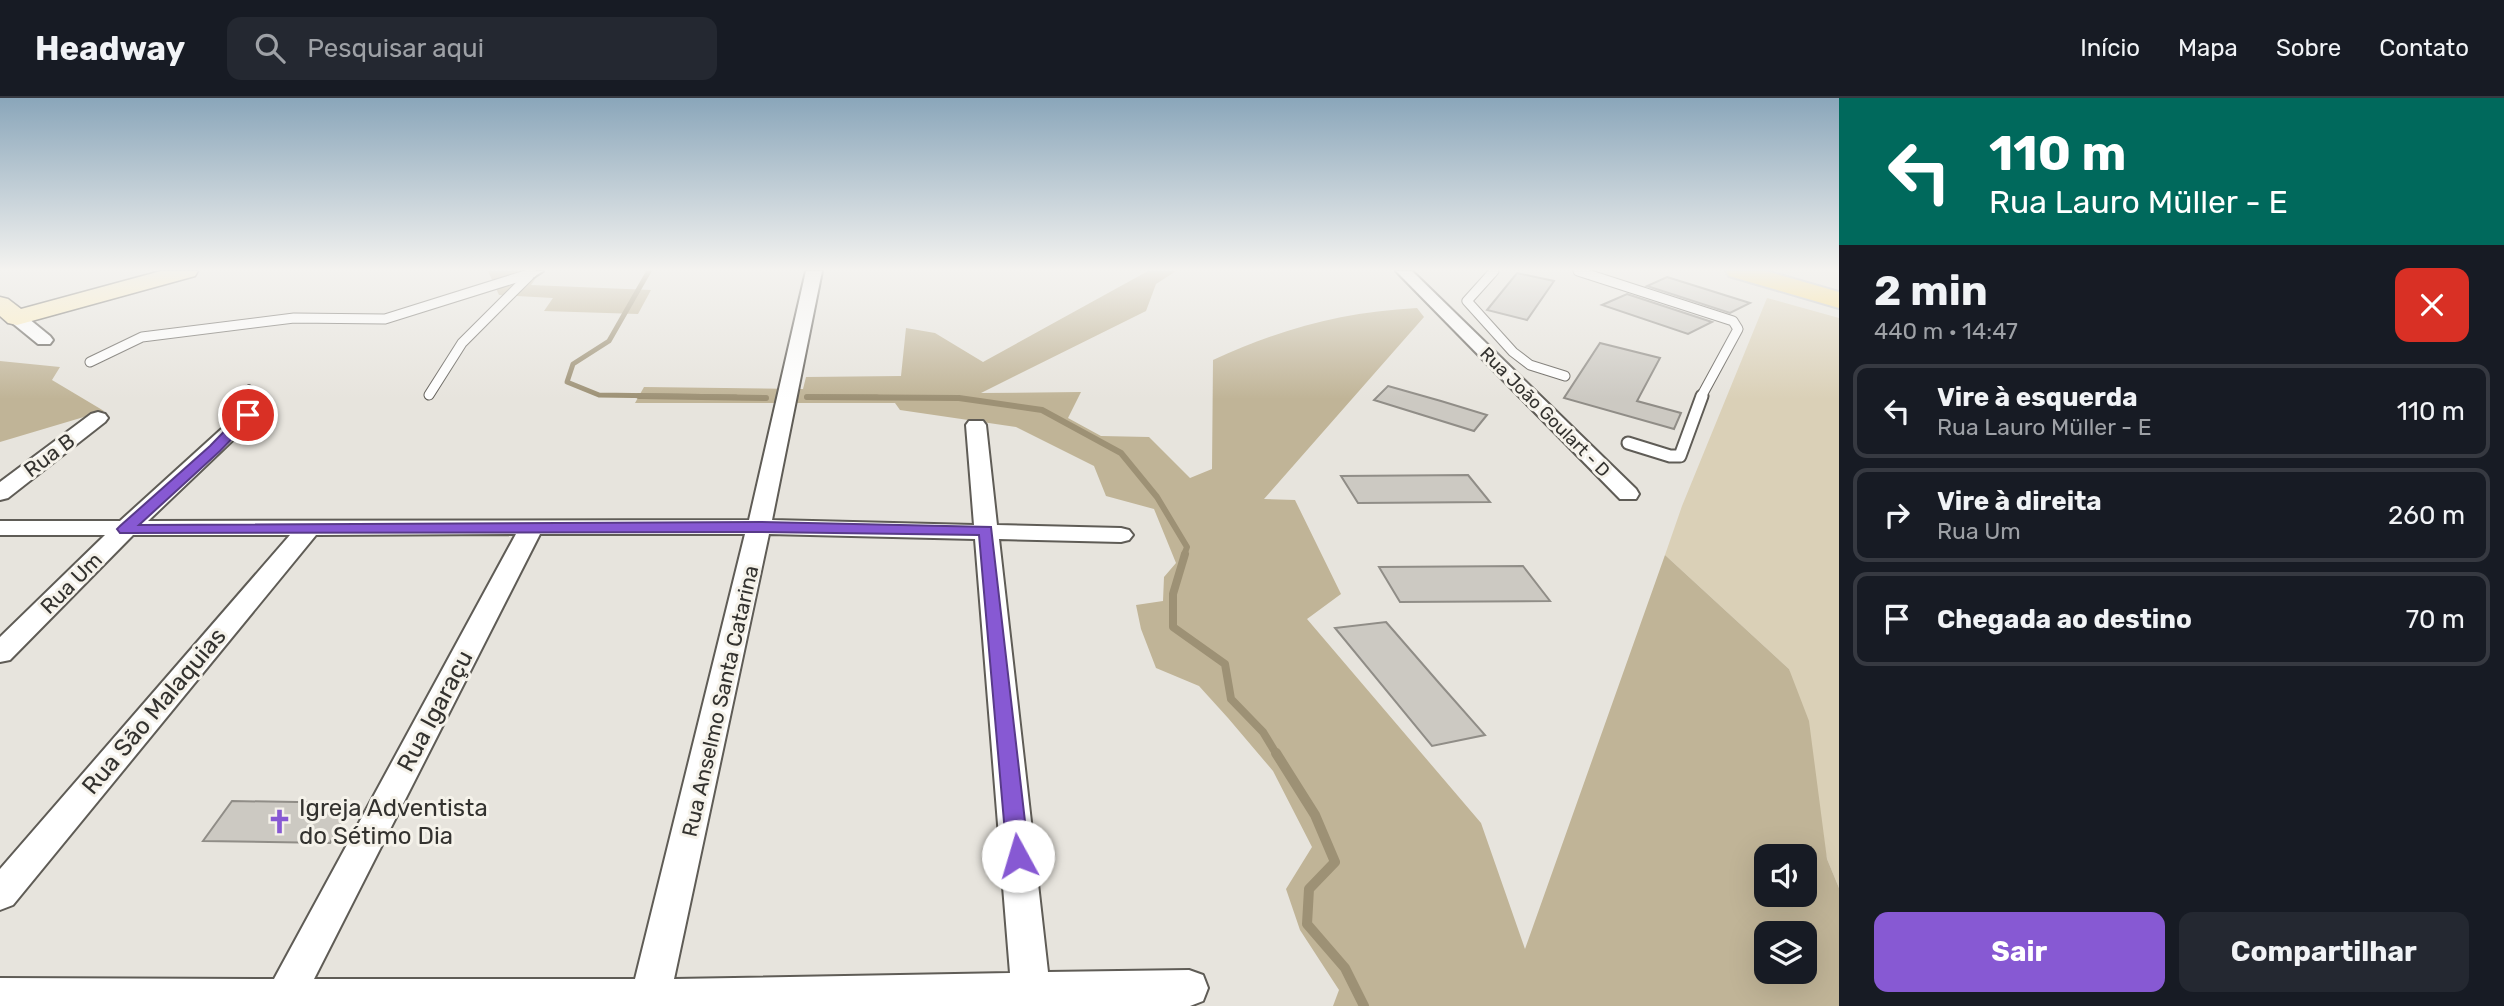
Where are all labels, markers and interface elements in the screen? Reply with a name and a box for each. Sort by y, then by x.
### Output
search box [227,17,717,80]
text: Headway [35,29,185,68]
icon: search [251,29,289,67]
text: Pesquisar aqui [307,33,484,64]
text: Início [2080,34,2140,62]
text: Mapa [2178,34,2238,62]
text: Sobre [2276,34,2341,62]
text: Contato [2379,34,2469,62]
text: 110 m [1989,124,2126,182]
icon: left [1874,126,1965,217]
text: Rua Lauro Müller - E [1989,183,2288,221]
text: 2 min [1874,266,1988,316]
button: close [2395,268,2469,342]
text: 440 m · 14:47 [1874,317,2018,345]
street label: Rua João Goulart - D [1475,342,1615,482]
text: Vire à esquerda [1937,382,2138,413]
pin [218,385,278,445]
icon: left [1878,392,1916,430]
icon: arrive [229,396,267,434]
text: 110 m [2397,396,2465,427]
text: Rua Lauro Müller - E [1937,413,2152,441]
street label: Rua B [19,428,79,482]
text: Vire à direita [1937,486,2102,517]
icon: right [1878,496,1916,534]
text: 260 m [2388,500,2465,531]
text: Rua Um [1937,517,2021,545]
street label: Rua Um [35,547,107,619]
street label: Rua Anselmo Santa Catarina [677,563,763,839]
icon: arrive [1878,600,1916,638]
text: Chegada ao destino [1937,604,2192,635]
text: 70 m [2406,604,2465,635]
street label: Rua São Malaquias [76,622,232,800]
street label: Rua Igaraçu [391,646,479,776]
place label: Igreja Adventista do Sétimo Dia [299,794,488,850]
church icon: Igreja Adventista do Sétimo Dia [265,808,293,836]
position arrow [981,819,1055,893]
map controls [1754,844,1817,984]
button: sound [1754,844,1817,907]
button: Sair [1874,912,2165,992]
button: Compartilhar [2179,912,2469,992]
button: layers [1754,921,1817,984]

